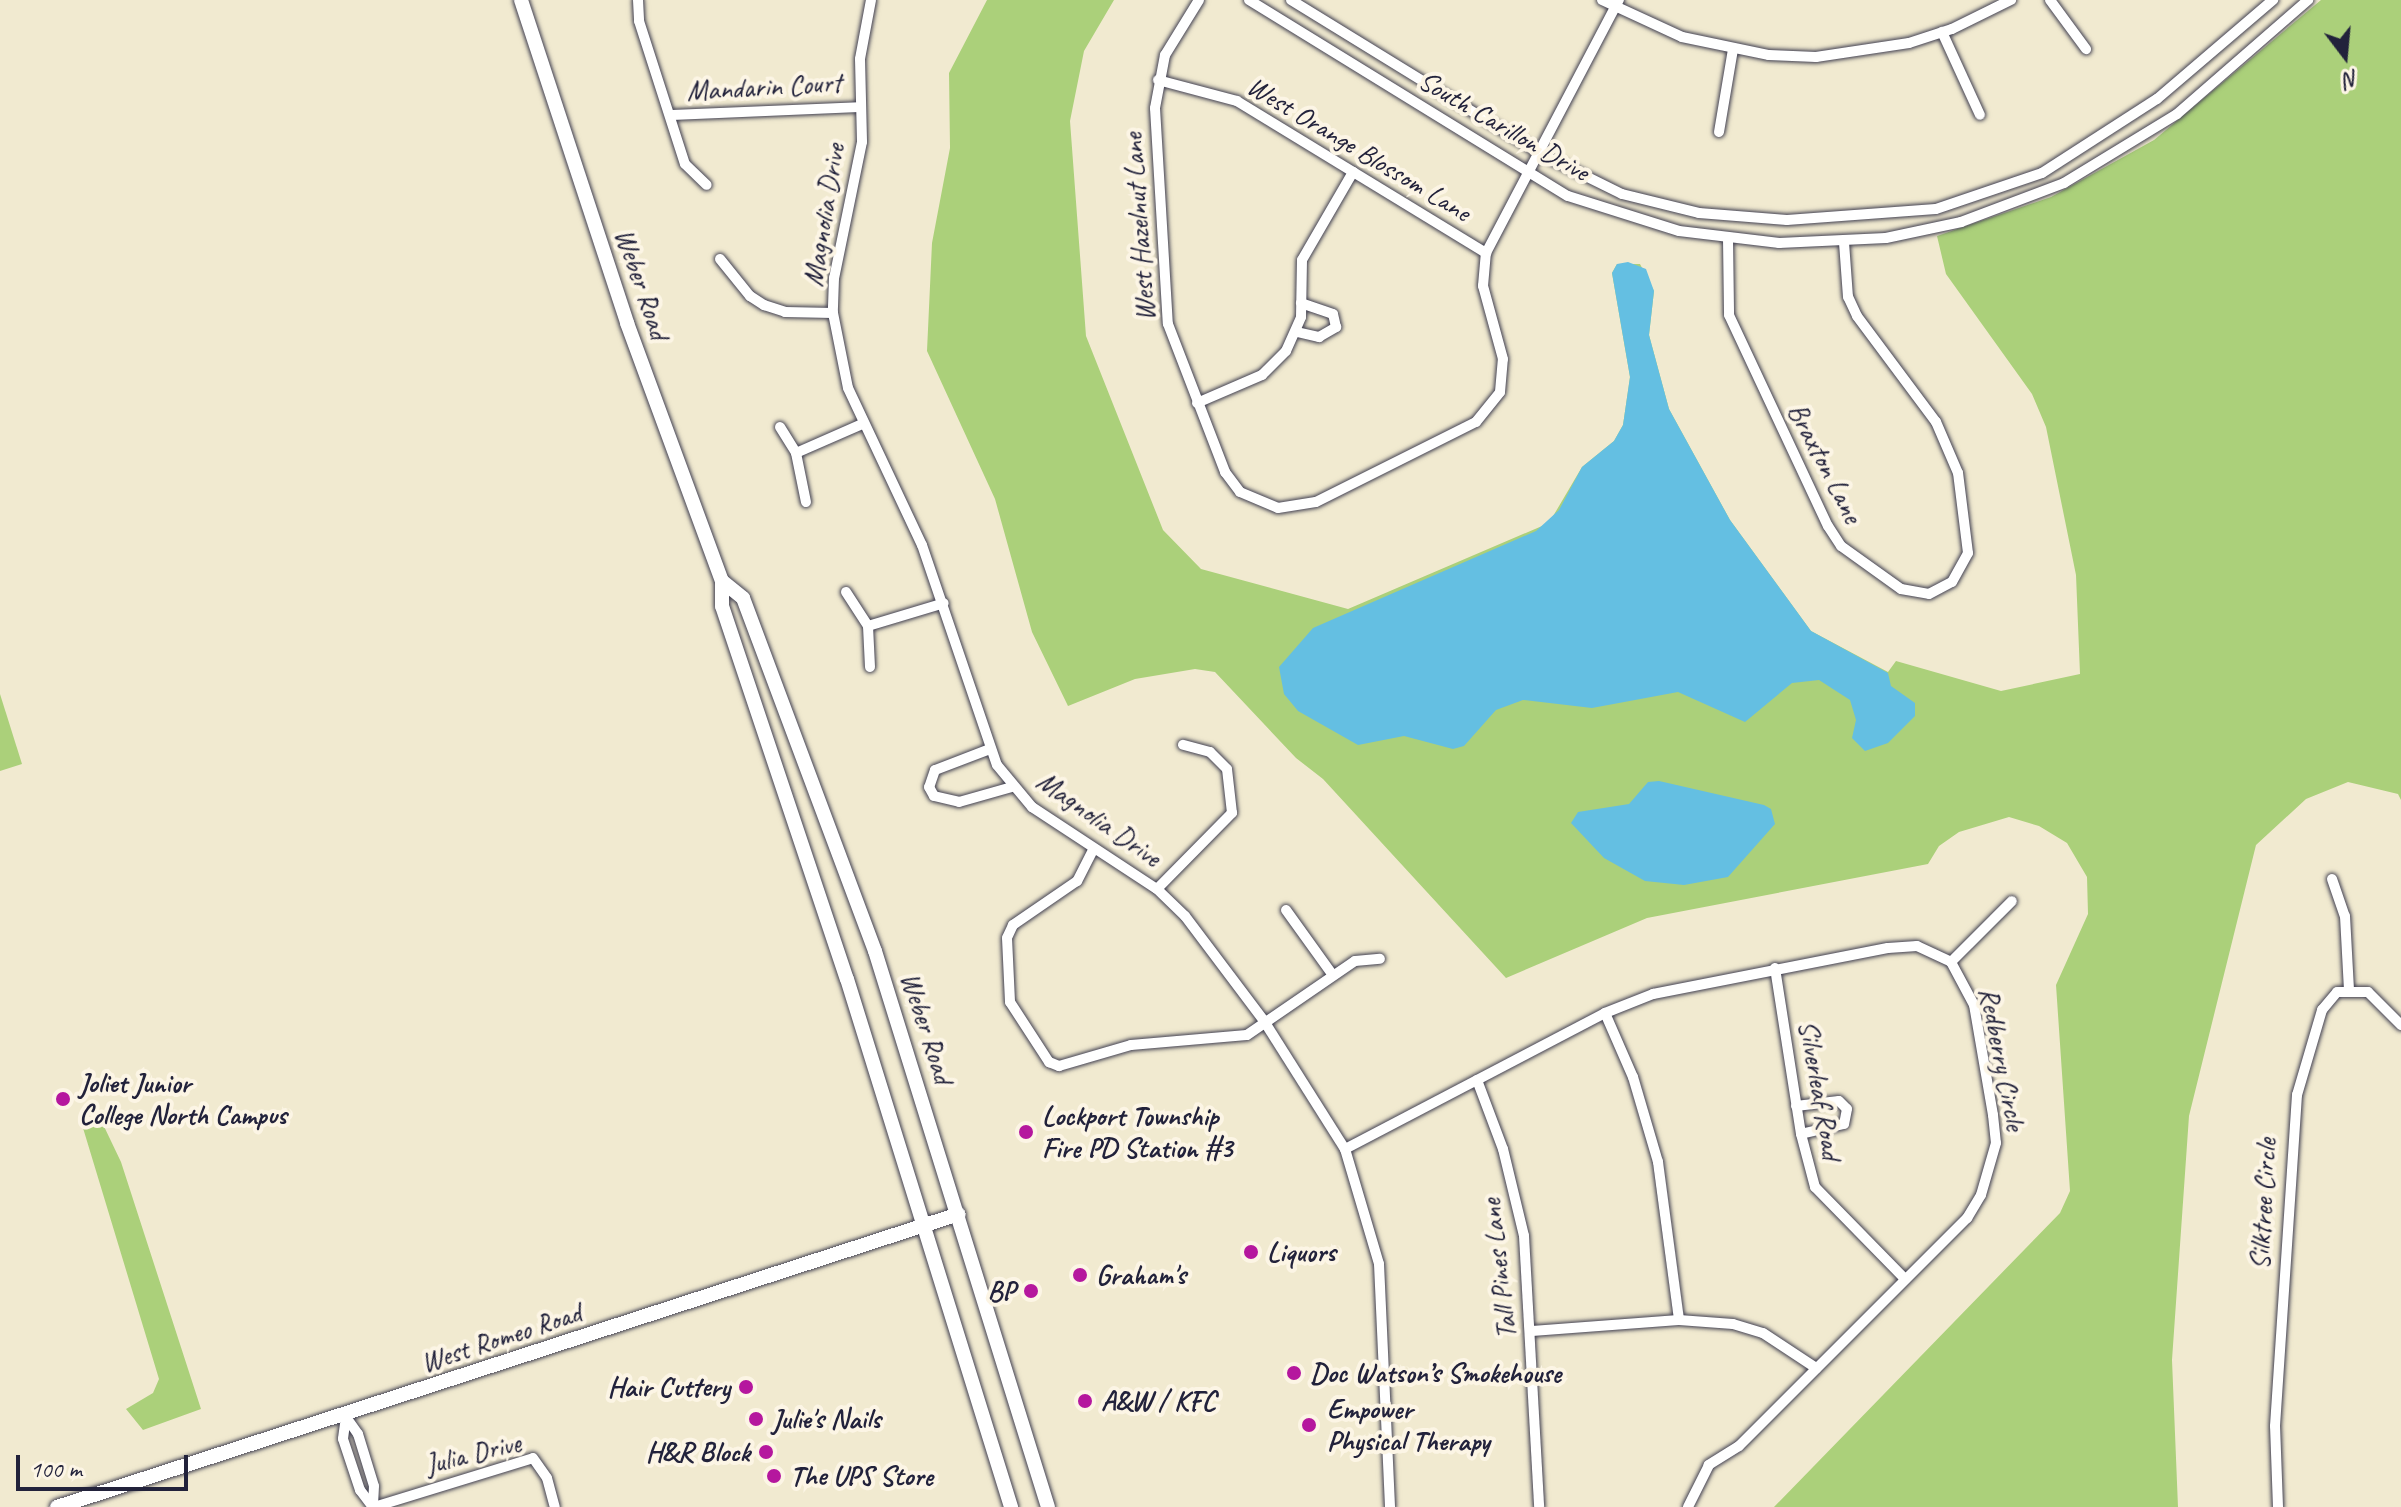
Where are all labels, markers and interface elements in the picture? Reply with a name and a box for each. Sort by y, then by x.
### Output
north arrow [2305,16,2385,96]
street label: South Carillon Drive [1412,63,1596,189]
text: N [2341,64,2362,94]
street label: Mandarin Court [686,66,842,108]
street label: West Orange Blossom Lane [1240,69,1478,229]
street label: West Hazelnut Lane [1116,131,1162,323]
street label: Magnolia Drive [796,141,852,289]
street label: Weber Road [607,224,677,344]
street label: Braxton Lane [1780,397,1870,529]
street label: Magnolia Drive [1030,764,1168,874]
street label: Weber Road [893,968,961,1088]
street label: Redberry Circle [1972,985,2032,1133]
street label: Silverleaf Road [1791,1018,1849,1162]
place label: Joliet Junior College North Campus [79,1066,287,1132]
marker: Joliet Junior College North Campus [54,1090,72,1108]
place label: Lockport Township Fire PD Station #3 [1042,1099,1232,1165]
marker: Lockport Township Fire PD Station #3 [1017,1123,1035,1141]
street label: Silktree Circle [2243,1138,2283,1270]
street label: Tall Pines Lane [1474,1197,1524,1341]
place label: Liquors [1267,1235,1336,1269]
marker: Liquors [1242,1243,1260,1261]
place label: Graham's [1096,1258,1186,1292]
marker: Graham's [1071,1266,1089,1284]
place label: BP [987,1274,1015,1308]
marker: BP [1022,1282,1040,1300]
street label: West Romeo Road [416,1296,586,1380]
place label: Doc Watson’s Smokehouse [1310,1356,1561,1390]
marker: Doc Watson’s Smokehouse [1285,1364,1303,1382]
place label: Hair Cuttery [608,1370,730,1404]
marker: Hair Cuttery [737,1378,755,1396]
place label: A&W / KFC [1101,1384,1216,1418]
marker: A&W / KFC [1076,1392,1094,1410]
place label: Empower Physical Therapy [1327,1392,1490,1458]
place label: Julie's Nails [772,1402,881,1436]
marker: Julie's Nails [747,1410,765,1428]
marker: Empower Physical Therapy [1298,1414,1320,1436]
street label: Julia Drive [422,1426,524,1482]
place label: H&R Block [646,1435,750,1469]
scale bar [20,1439,192,1489]
marker: H&R Block [757,1443,775,1461]
text: 100 m [30,1454,82,1484]
place label: The UPS Store [790,1459,933,1493]
marker: The UPS Store [765,1467,783,1485]

